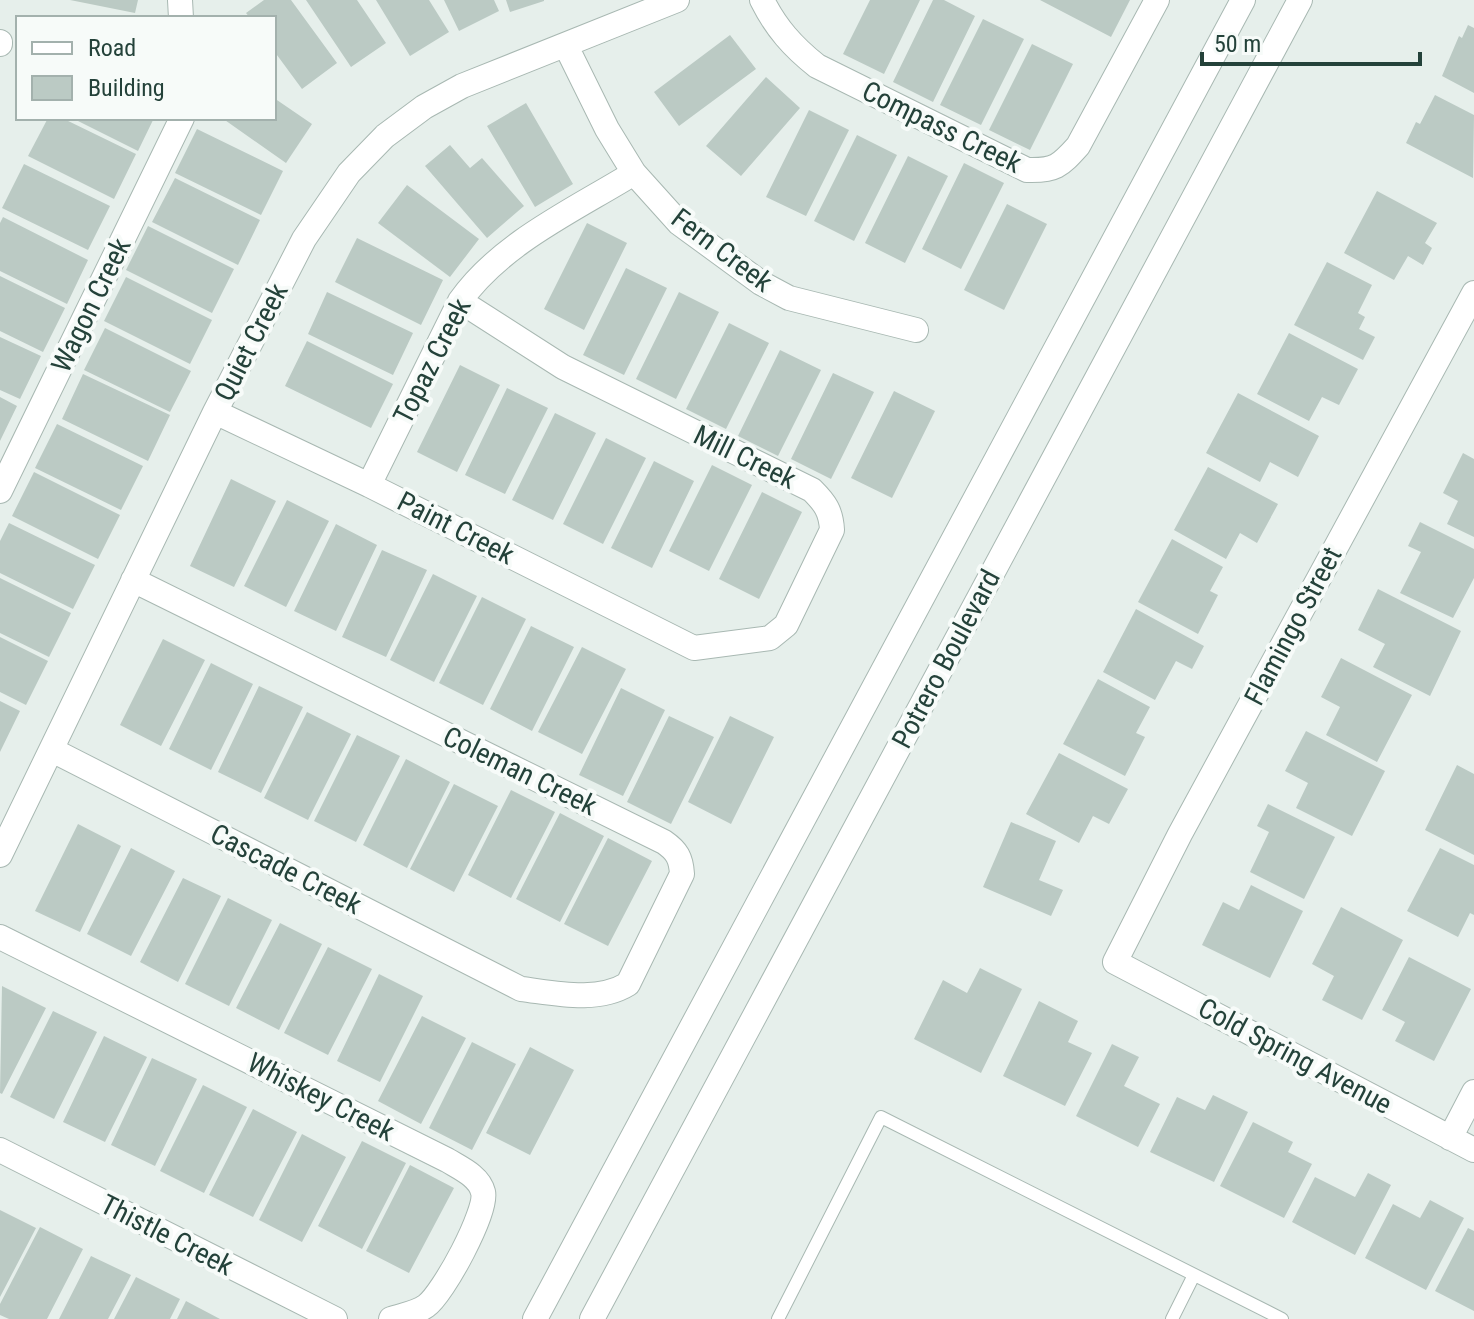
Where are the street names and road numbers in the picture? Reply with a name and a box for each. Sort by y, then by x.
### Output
street label: Compass Creek [857,74,1027,180]
street label: Fern Creek [665,201,779,299]
street label: Wagon Creek [44,232,138,377]
street label: Quiet Creek [207,277,295,406]
street label: Topaz Creek [386,292,478,429]
street label: Mill Creek [688,418,802,496]
street label: Paint Creek [392,485,520,572]
street label: Flamingo Street [1238,541,1348,711]
street label: Potrero Boulevard [885,564,1007,754]
street label: Coleman Creek [438,720,603,823]
street label: Cascade Creek [205,817,367,921]
street label: Cold Spring Avenue [1193,991,1397,1121]
street label: Whiskey Creek [242,1046,400,1148]
street label: Thistle Creek [95,1187,239,1283]

